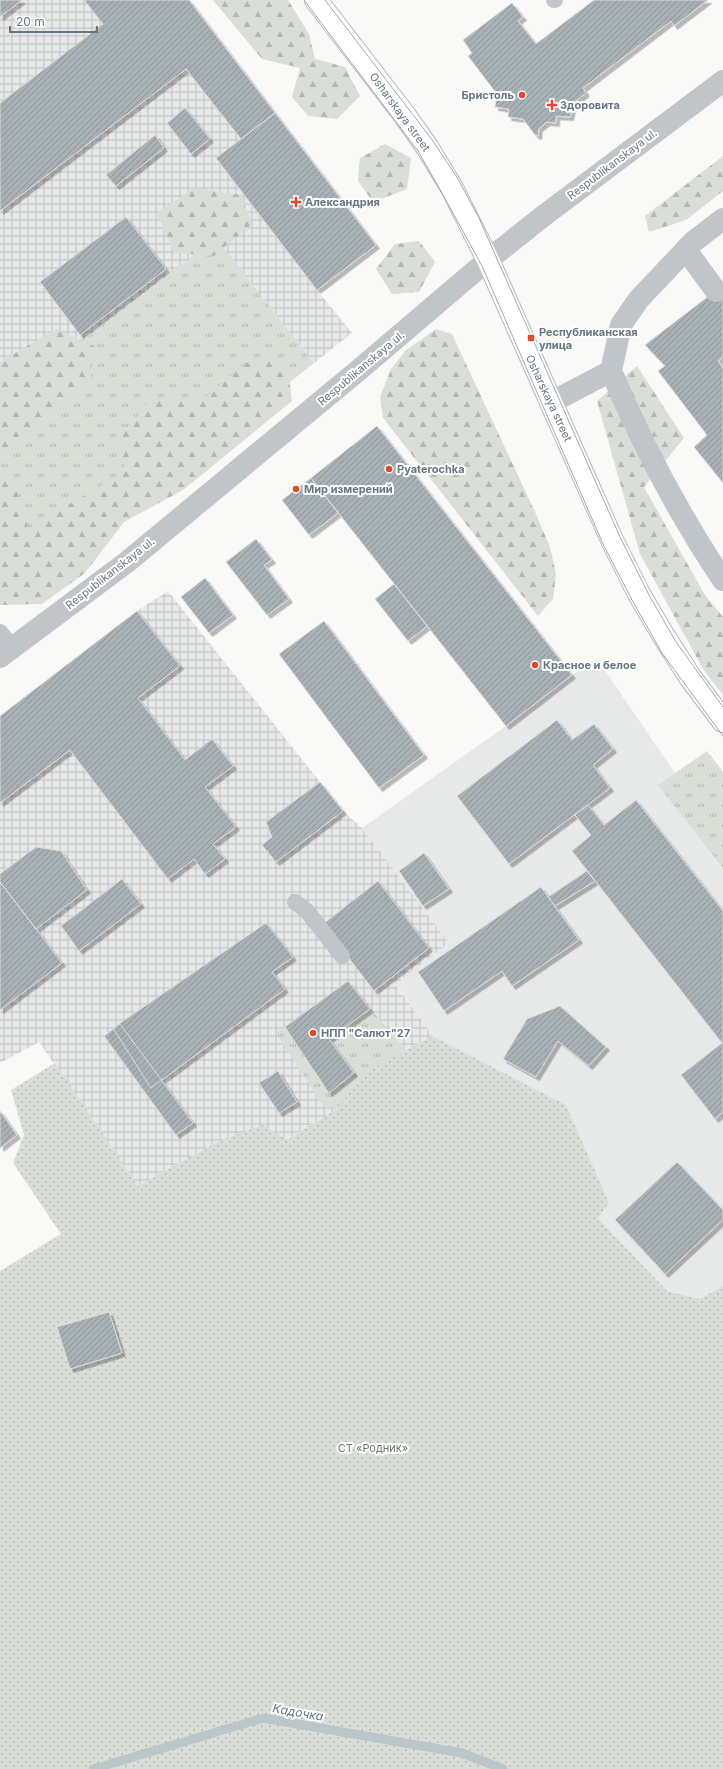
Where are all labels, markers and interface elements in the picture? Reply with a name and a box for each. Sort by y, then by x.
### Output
scale bar [10,8,97,34]
text: 20 m [16,14,45,29]
street label: Osharskaya street [367,70,434,154]
place label: Бристоль [461,88,515,102]
marker: Бристоль [517,90,527,100]
place label: Здоровита [560,98,620,112]
marker: Здоровита [547,100,557,110]
street label: Respublikanskaya ul. [564,126,660,202]
place label: Александрия [305,195,380,209]
marker: Александрия [290,196,302,208]
place label: Республиканская улица [539,325,638,352]
street label: Respublikanskaya ul. [315,328,407,408]
marker: Республиканская улица [526,333,536,343]
street label: Osharskaya street [523,352,575,444]
place label: Pyaterochka [397,462,465,476]
marker: Pyaterochka [384,464,394,474]
place label: Мир измерений [304,482,393,496]
marker: Мир измерений [291,484,301,494]
street label: Respublikanskaya ul. [63,534,157,612]
place label: Красное и белое [543,658,637,672]
marker: Красное и белое [530,660,540,670]
place label: НПП "Салют"27 [321,1026,410,1040]
marker: НПП "Салют"27 [308,1028,318,1038]
park label: СТ «Родник» [338,1441,408,1455]
water label: Кадочка [272,1700,324,1724]

